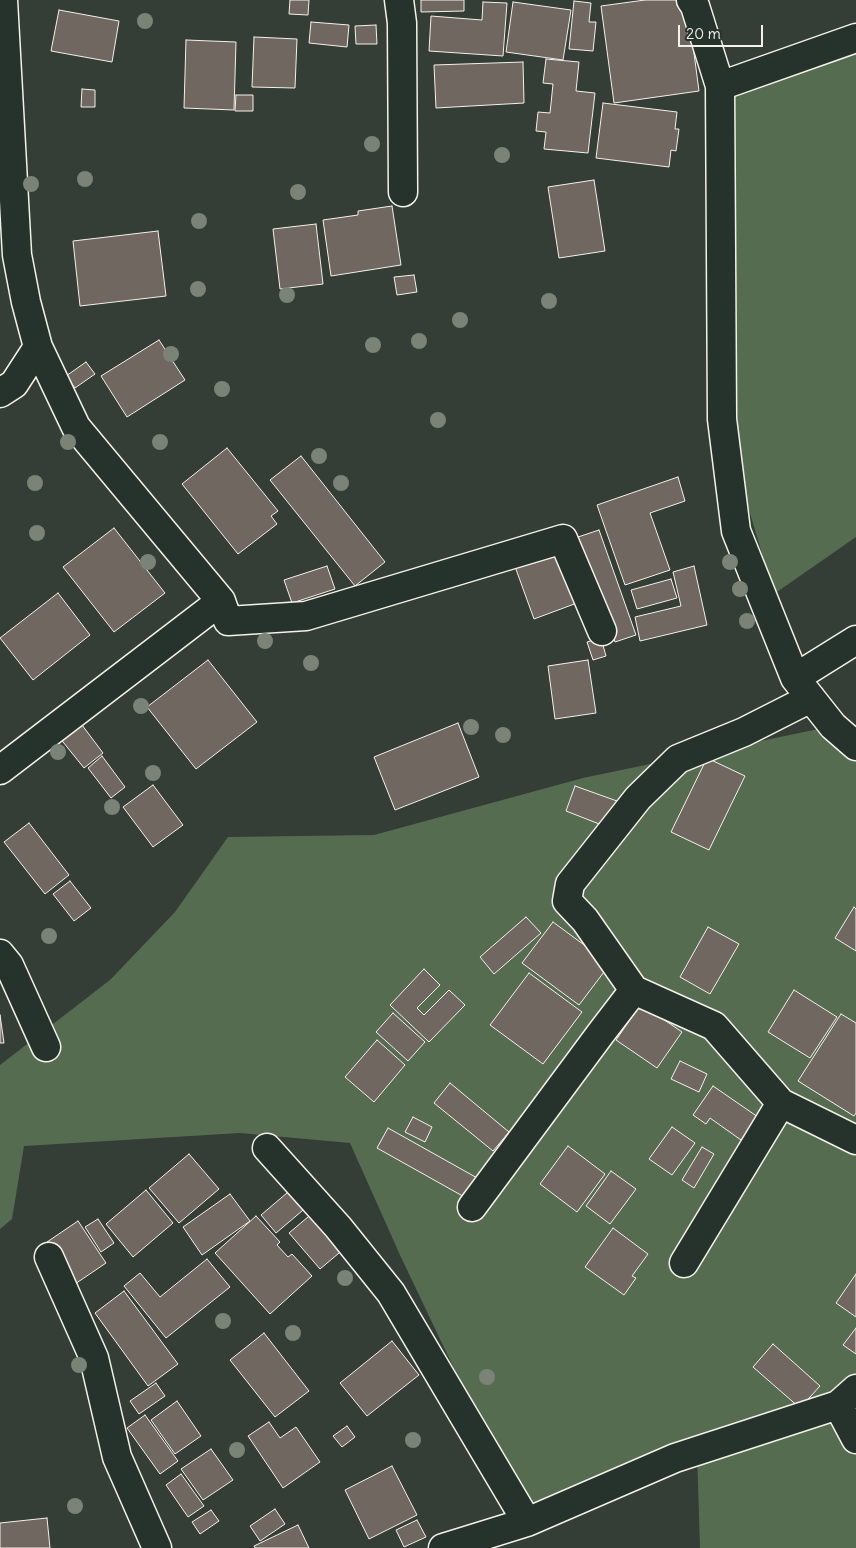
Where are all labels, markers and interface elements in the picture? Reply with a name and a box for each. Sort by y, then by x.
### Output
scale bar [681,15,766,47]
text: 20 m [686,24,721,43]

